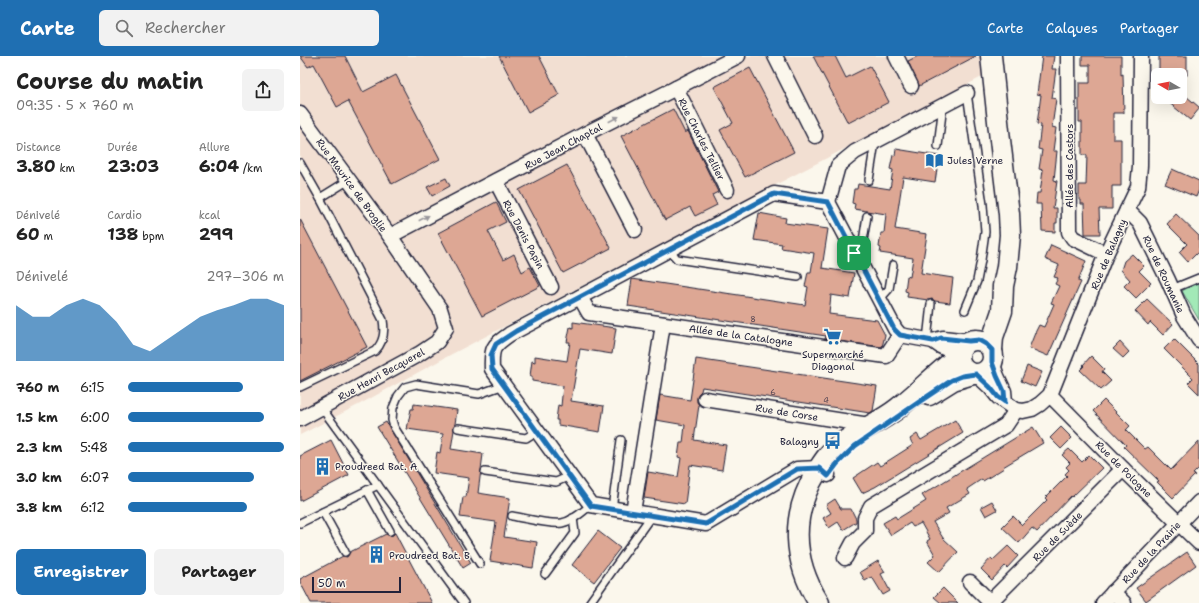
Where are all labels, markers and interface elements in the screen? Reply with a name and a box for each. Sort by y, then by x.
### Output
search box [99,10,379,46]
text: Carte [20,16,75,41]
icon: search [113,17,135,39]
text: Rechercher [145,18,226,38]
text: Carte [987,19,1024,37]
text: Calques [1046,19,1098,37]
text: Partager [1120,19,1179,37]
text: Course du matin [16,67,203,96]
north arrow [1151,68,1187,104]
map controls [1151,68,1187,104]
button: share [242,69,284,111]
street label: Rue Charles Tellier [675,96,728,183]
text: 09:35 · 5 × 760 m [16,97,134,114]
one-way arrow [608,116,620,123]
street label: Rue Jean Chaptal [522,121,604,172]
street label: Allée des Castors [1063,124,1076,208]
street label: Rue Maurice de Broglie [313,136,390,235]
text: Distance [16,140,61,155]
text: Durée [107,140,138,155]
text: Allure [199,140,230,155]
library icon: Jules Verne [924,150,944,170]
place label: Jules Verne [947,154,1003,167]
text: 3.80 [16,155,56,177]
text: 23:03 [107,155,159,177]
text: 6:04 [199,155,239,177]
text: km [56,161,75,176]
text: /km [239,161,263,176]
street label: Rue Denis Papin [500,197,547,271]
text: Dénivelé [16,208,60,223]
text: Cardio [107,208,142,223]
text: kcal [199,208,220,223]
one-way arrow [418,215,430,222]
street label: Rue de Balagny [1088,217,1129,292]
text: 60 [16,223,40,245]
text: 138 [107,223,138,245]
text: 299 [199,223,233,245]
text: m [40,229,53,244]
text: bpm [138,229,164,244]
street label: Rue de Roumanie [1140,233,1187,315]
pin [837,236,871,270]
icon: arrive [843,242,865,264]
text: Dénivelé [16,268,68,285]
text: 297–306 m [207,268,284,285]
house number: 8 [750,314,756,325]
street label: Allée de la Catalogne [688,322,794,349]
supermarket icon: Supermarché Diagonal [823,327,843,347]
street label: Rue Henri Becquerel [336,345,427,404]
place label: Supermarché Diagonal [802,348,864,373]
text: 760 m [16,379,59,396]
text: 6:15 [80,379,104,396]
house number: 6 [770,387,776,398]
house number: 4 [823,395,829,406]
street label: Rue de Corse [755,401,820,424]
text: 1.5 km [16,409,58,426]
text: 6:00 [80,409,110,426]
bus stop icon: Balagny [822,431,842,451]
place label: Balagny [780,435,819,448]
street label: Rue de Pologne [1093,438,1155,501]
text: 2.3 km [16,439,62,456]
text: 5:48 [80,439,108,456]
building icon: Proudreed Bat. A [312,456,332,476]
place label: Proudreed Bat. A [335,460,417,473]
text: 3.0 km [16,469,62,486]
text: 6:07 [80,469,109,486]
text: 3.8 km [16,499,62,516]
text: 6:12 [80,499,105,516]
street label: Rue de Suède [1030,508,1085,564]
street label: Rue de la Prairie [1119,518,1184,586]
building icon: Proudreed Bat. B [366,545,386,565]
button: Enregistrer [16,549,146,595]
button: Partager [154,549,284,595]
place label: Proudreed Bat. B [389,549,470,562]
scale bar [312,575,401,594]
text: 50 m [318,576,346,591]

